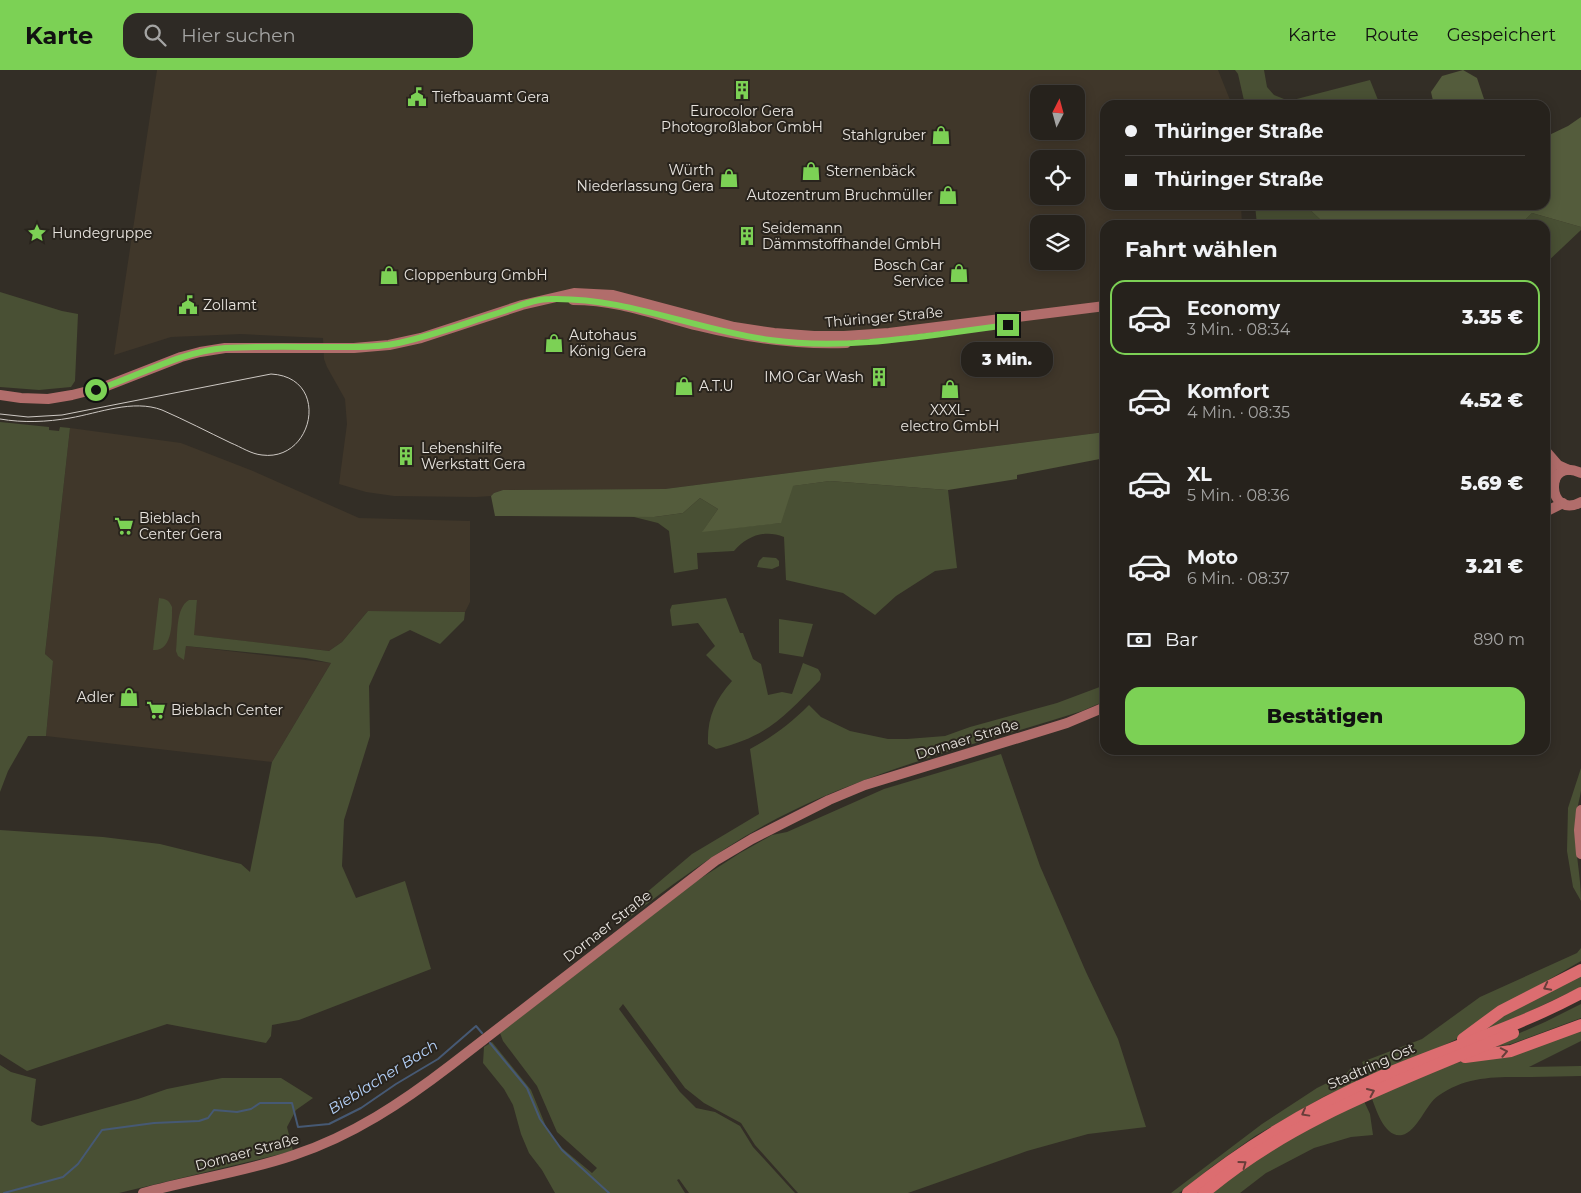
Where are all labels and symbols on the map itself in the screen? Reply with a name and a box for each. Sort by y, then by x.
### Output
building icon: Eurocolor Gera Photogroßlabor GmbH [731,79,753,101]
north arrow [1030,85,1085,140]
public building icon: Tiefbauamt Gera [406,86,428,108]
place label: Tiefbauamt Gera [432,88,549,106]
place label: Eurocolor Gera Photogroßlabor GmbH [661,102,823,136]
shop icon: Stahlgruber [930,124,952,146]
place label: Stahlgruber [842,126,926,144]
shop icon: Sternenbäck [800,160,822,182]
place label: Würth Niederlassung Gera [577,161,714,195]
place label: Sternenbäck [826,162,916,180]
shop icon: Würth Niederlassung Gera [718,167,740,189]
shop icon: Autozentrum Bruchmüller [937,184,959,206]
place label: Autozentrum Bruchmüller [747,186,933,204]
place label: Seidemann Dämmstoffhandel GmbH [762,219,941,253]
place icon: Hundegruppe [26,222,48,244]
place label: Hundegruppe [52,224,152,242]
building icon: Seidemann Dämmstoffhandel GmbH [736,225,758,247]
place label: Bosch Car Service [873,256,944,290]
shop icon: Bosch Car Service [948,262,970,284]
shop icon: Cloppenburg GmbH [378,264,400,286]
place label: Cloppenburg GmbH [404,266,548,284]
public building icon: Zollamt [177,294,199,316]
place label: Zollamt [203,296,257,314]
street label: Thüringer Straße [824,303,944,331]
route end [997,314,1019,336]
place label: Autohaus König Gera [569,326,646,360]
shop icon: Autohaus König Gera [543,332,565,354]
callout: 3 Min. [962,342,1054,378]
building icon: IMO Car Wash [868,366,890,388]
place label: IMO Car Wash [764,368,864,386]
shop icon: A.T.U [673,375,695,397]
place label: A.T.U [699,377,734,395]
shop icon: XXXL- electro GmbH [939,378,961,400]
route start [85,379,107,401]
place label: XXXL- electro GmbH [901,401,999,435]
place label: Lebenshilfe Werkstatt Gera [421,439,526,473]
building icon: Lebenshilfe Werkstatt Gera [395,445,417,467]
place label: Bieblach Center Gera [139,509,222,543]
supermarket icon: Bieblach Center Gera [113,515,135,537]
shop icon: Adler [118,686,140,708]
place label: Adler [77,688,114,706]
supermarket icon: Bieblach Center [145,699,167,721]
place label: Bieblach Center [171,701,284,719]
street label: Dornaer Straße [913,715,1021,763]
street label: Dornaer Straße [559,886,655,966]
one-way arrow [1544,981,1553,991]
water label: Bieblacher Bach [324,1035,441,1118]
street label: Stadtring Ost [1325,1039,1418,1093]
one-way arrow [1499,1048,1508,1058]
one-way arrow [1366,1088,1375,1099]
one-way arrow [1302,1106,1311,1116]
street label: Dornaer Straße [193,1129,301,1175]
one-way arrow [1237,1161,1247,1170]

